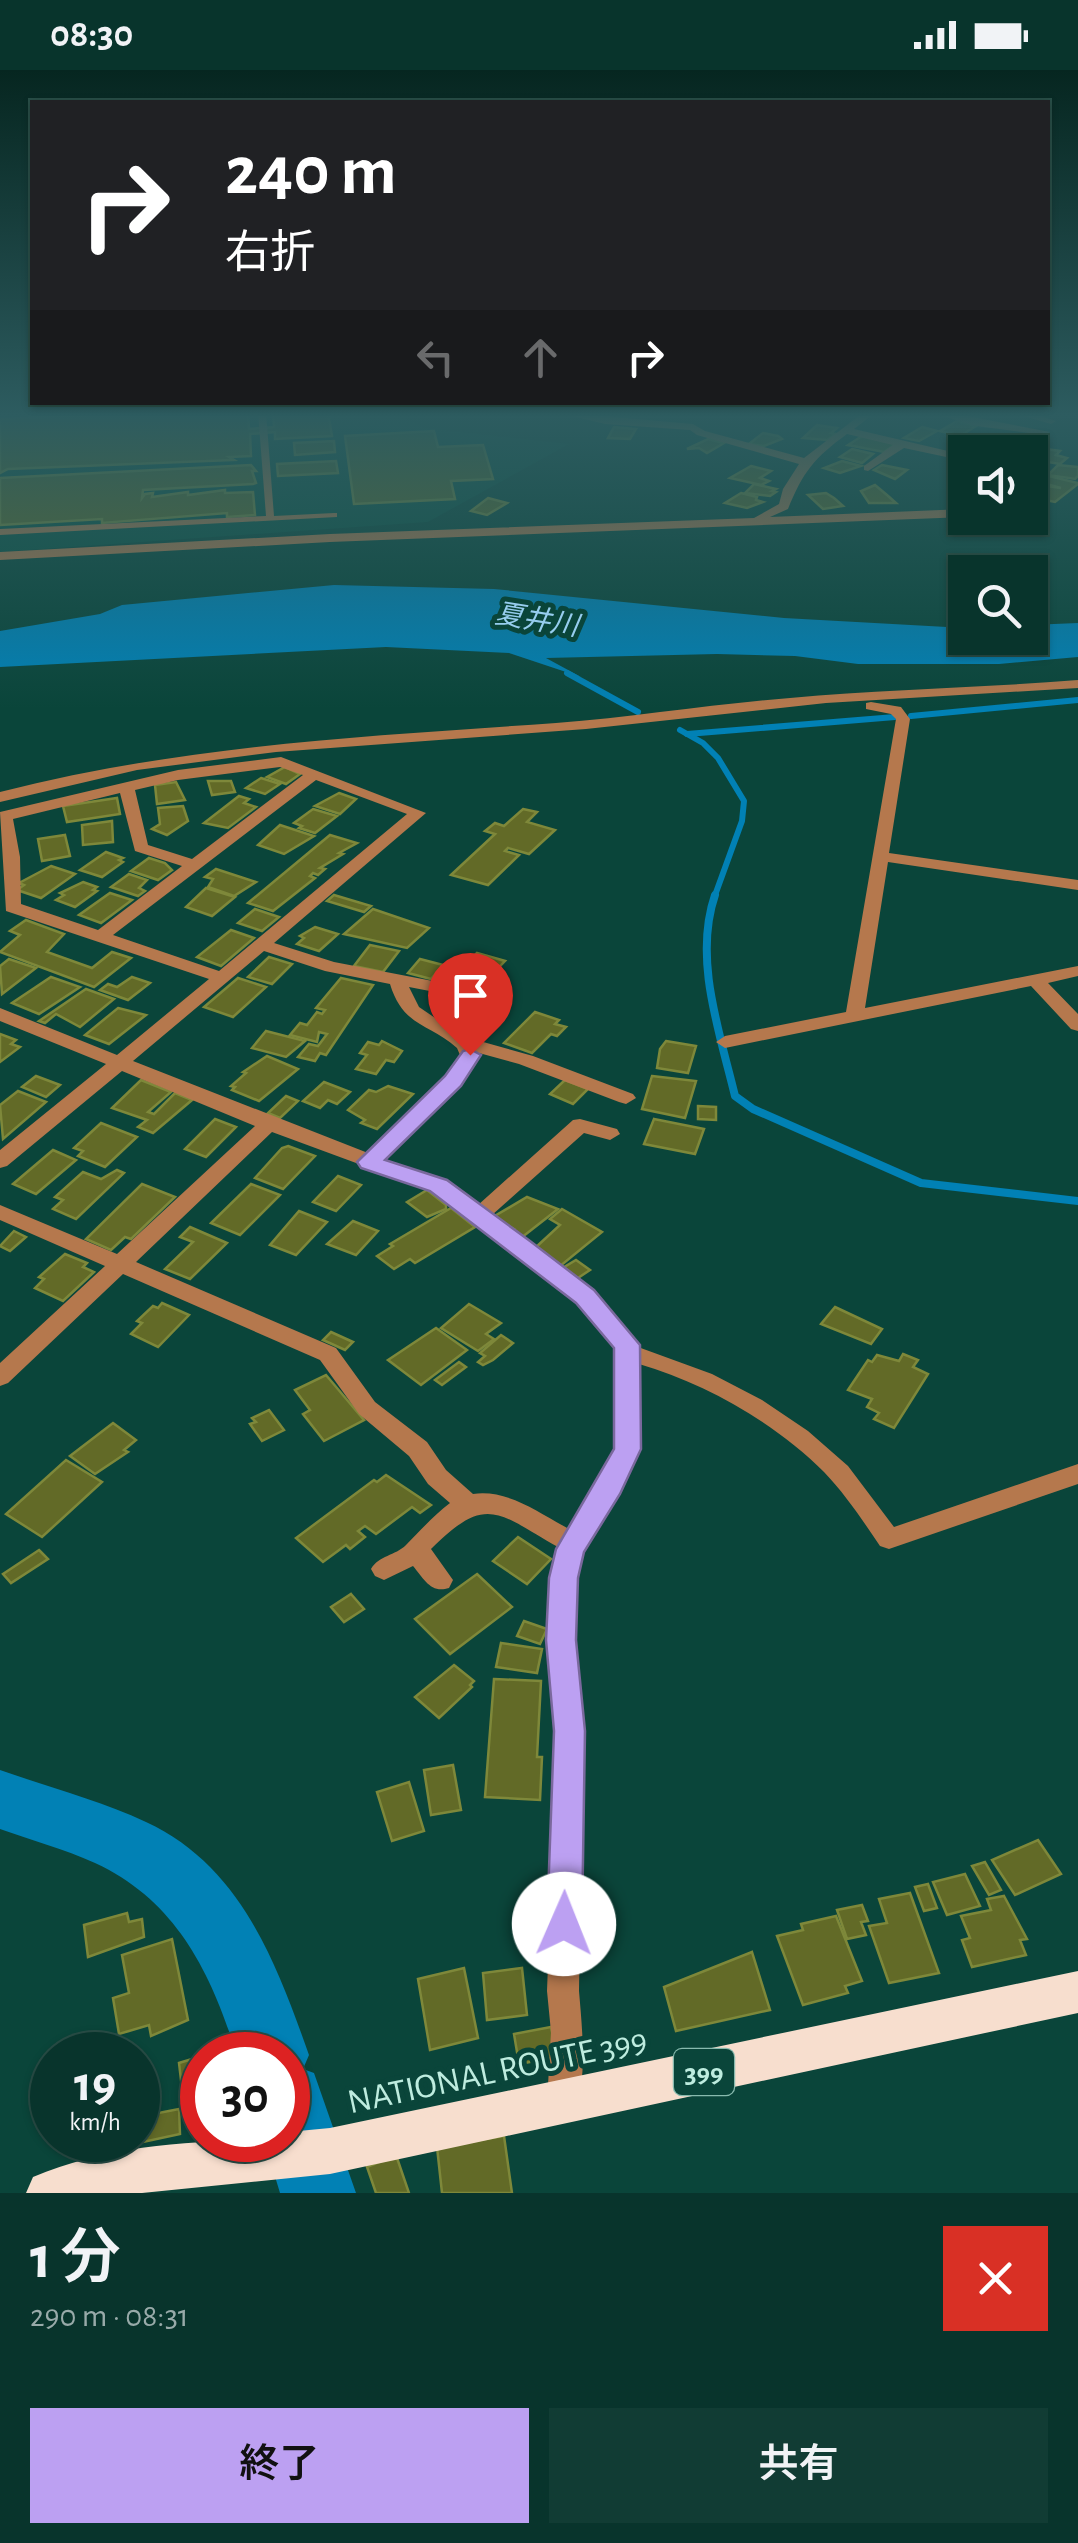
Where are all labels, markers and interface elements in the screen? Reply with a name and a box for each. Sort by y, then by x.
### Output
text: 08:30 [50,16,133,54]
text: 240 m [225,137,397,207]
icon: right [60,140,190,270]
text: 右折 [225,231,315,276]
icon: left [408,330,463,385]
icon: ahead [513,330,568,385]
icon: right [618,330,673,385]
map controls [948,435,1048,655]
button: sound [948,435,1048,535]
button: search [948,555,1048,655]
water label: 夏井川 [493,599,584,642]
pin [428,953,513,1056]
icon: arrive [443,968,498,1023]
position arrow [512,1872,616,1976]
street label: NATIONAL ROUTE 399 [344,2023,650,2120]
speed limit sign: 30 [180,2032,310,2162]
road number: 399 [674,2049,734,2095]
text: 19 [74,2060,116,2110]
text: km/h [69,2110,121,2135]
button: close [943,2226,1048,2331]
text: 1 分 [30,2229,121,2289]
text: 290 m · 08:31 [30,2300,189,2332]
button: 終了 [30,2408,529,2523]
button: 共有 [549,2408,1048,2523]

